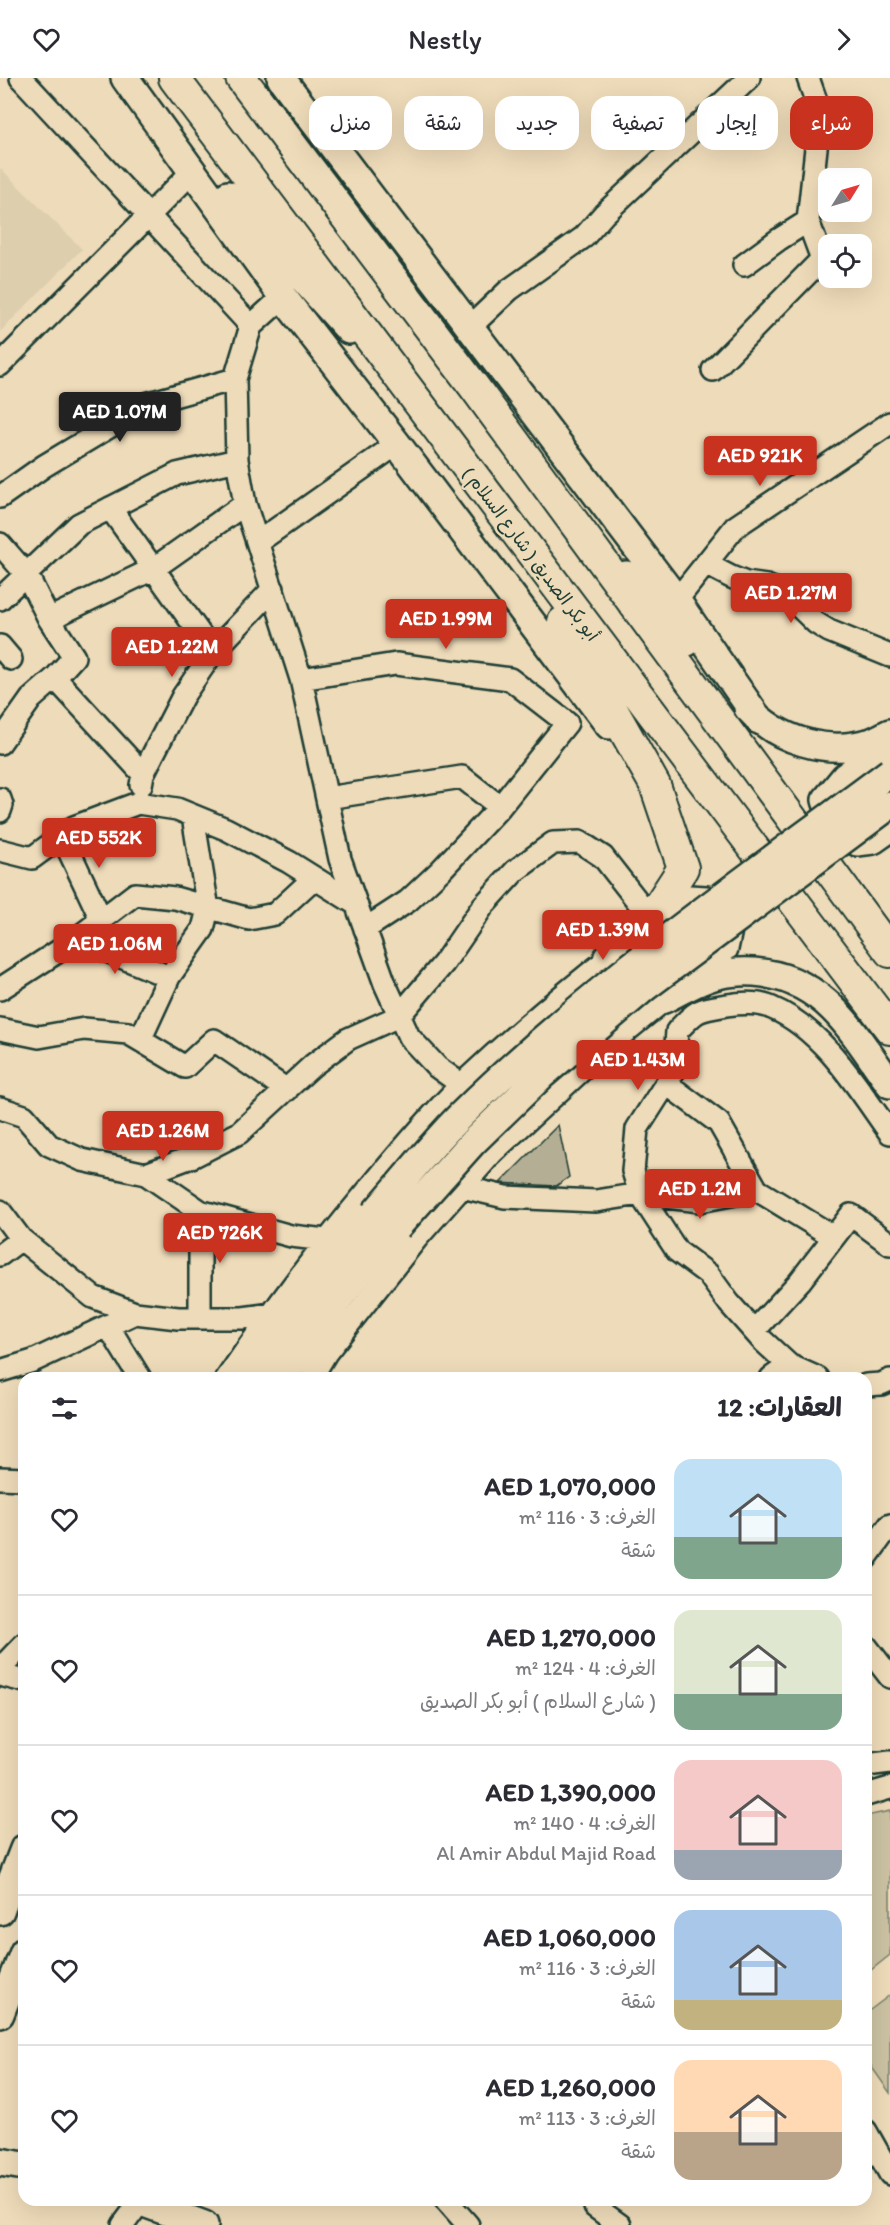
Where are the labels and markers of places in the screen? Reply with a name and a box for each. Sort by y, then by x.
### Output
pin: AED 1.07M [51,392,189,443]
pin: AED 921K [698,436,822,487]
pin: AED 1.27M [722,573,860,624]
pin: AED 1.99M [377,599,515,650]
pin: AED 1.22M [103,627,241,678]
pin: AED 552K [37,818,161,869]
pin: AED 1.39M [534,910,672,961]
pin: AED 1.06M [46,924,184,975]
pin: AED 1.43M [569,1040,707,1091]
pin: AED 1.26M [94,1111,232,1162]
pin: AED 1.2M [638,1169,762,1220]
pin: AED 726K [158,1213,282,1264]

